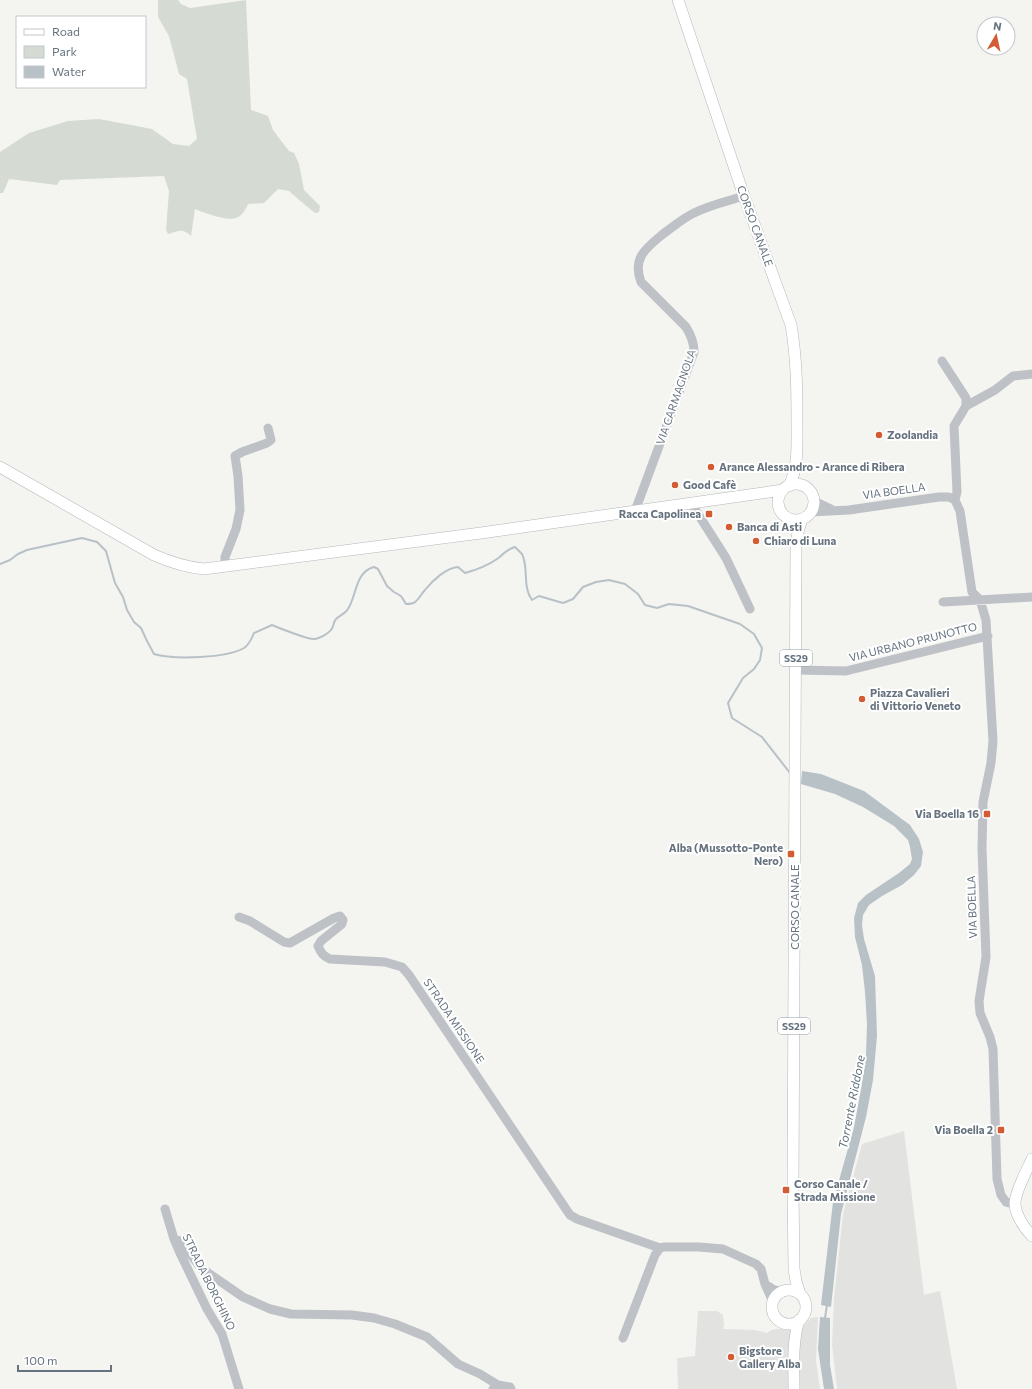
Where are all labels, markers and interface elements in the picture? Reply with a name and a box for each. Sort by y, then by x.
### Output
legend [16,16,146,88]
north arrow [976,16,1016,56]
text: N [993,19,1003,33]
text: Road [52,24,80,38]
text: Park [52,44,78,58]
text: Water [52,64,86,78]
street label: CORSO CANALE [735,184,776,268]
street label: VIA CARMAGNOLA [653,347,698,446]
place label: Zoolandia [887,428,938,441]
marker: Zoolandia [874,430,884,440]
place label: Arance Alessandro - Arance di Ribera [719,460,905,473]
marker: Arance Alessandro - Arance di Ribera [706,462,716,472]
place label: Good Cafè [683,478,736,491]
marker: Good Cafè [670,480,680,490]
street label: VIA BOELLA [862,480,926,501]
place label: Racca Capolinea [619,507,701,520]
marker: Racca Capolinea [704,509,714,519]
place label: Banca di Asti [737,520,802,533]
marker: Banca di Asti [724,522,734,532]
place label: Chiaro di Luna [764,534,836,547]
marker: Chiaro di Luna [751,536,761,546]
street label: VIA URBANO PRUNOTTO [847,619,978,664]
road number: SS29 [780,650,812,666]
place label: Piazza Cavalieri di Vittorio Veneto [870,686,961,712]
marker: Piazza Cavalieri di Vittorio Veneto [857,694,867,704]
place label: Via Boella 16 [915,807,979,820]
marker: Via Boella 16 [982,809,992,819]
place label: Alba (Mussotto-Ponte Nero) [669,841,783,867]
marker: Alba (Mussotto-Ponte Nero) [786,849,796,859]
street label: CORSO CANALE [788,864,801,950]
street label: VIA BOELLA [964,875,979,939]
street label: STRADA MISSIONE [421,976,488,1065]
road number: SS29 [778,1018,810,1034]
water label: Torrente Riddone [835,1053,867,1150]
place label: Via Boella 2 [934,1123,993,1136]
marker: Via Boella 2 [996,1125,1006,1135]
place label: Corso Canale / Strada Missione [794,1177,876,1203]
marker: Corso Canale / Strada Missione [781,1185,791,1195]
street label: STRADA BORGHINO [180,1231,238,1332]
place label: Bigstore Gallery Alba [739,1344,801,1370]
scale bar [18,1347,111,1373]
marker: Bigstore Gallery Alba [726,1352,736,1362]
text: 100 m [24,1353,58,1367]

